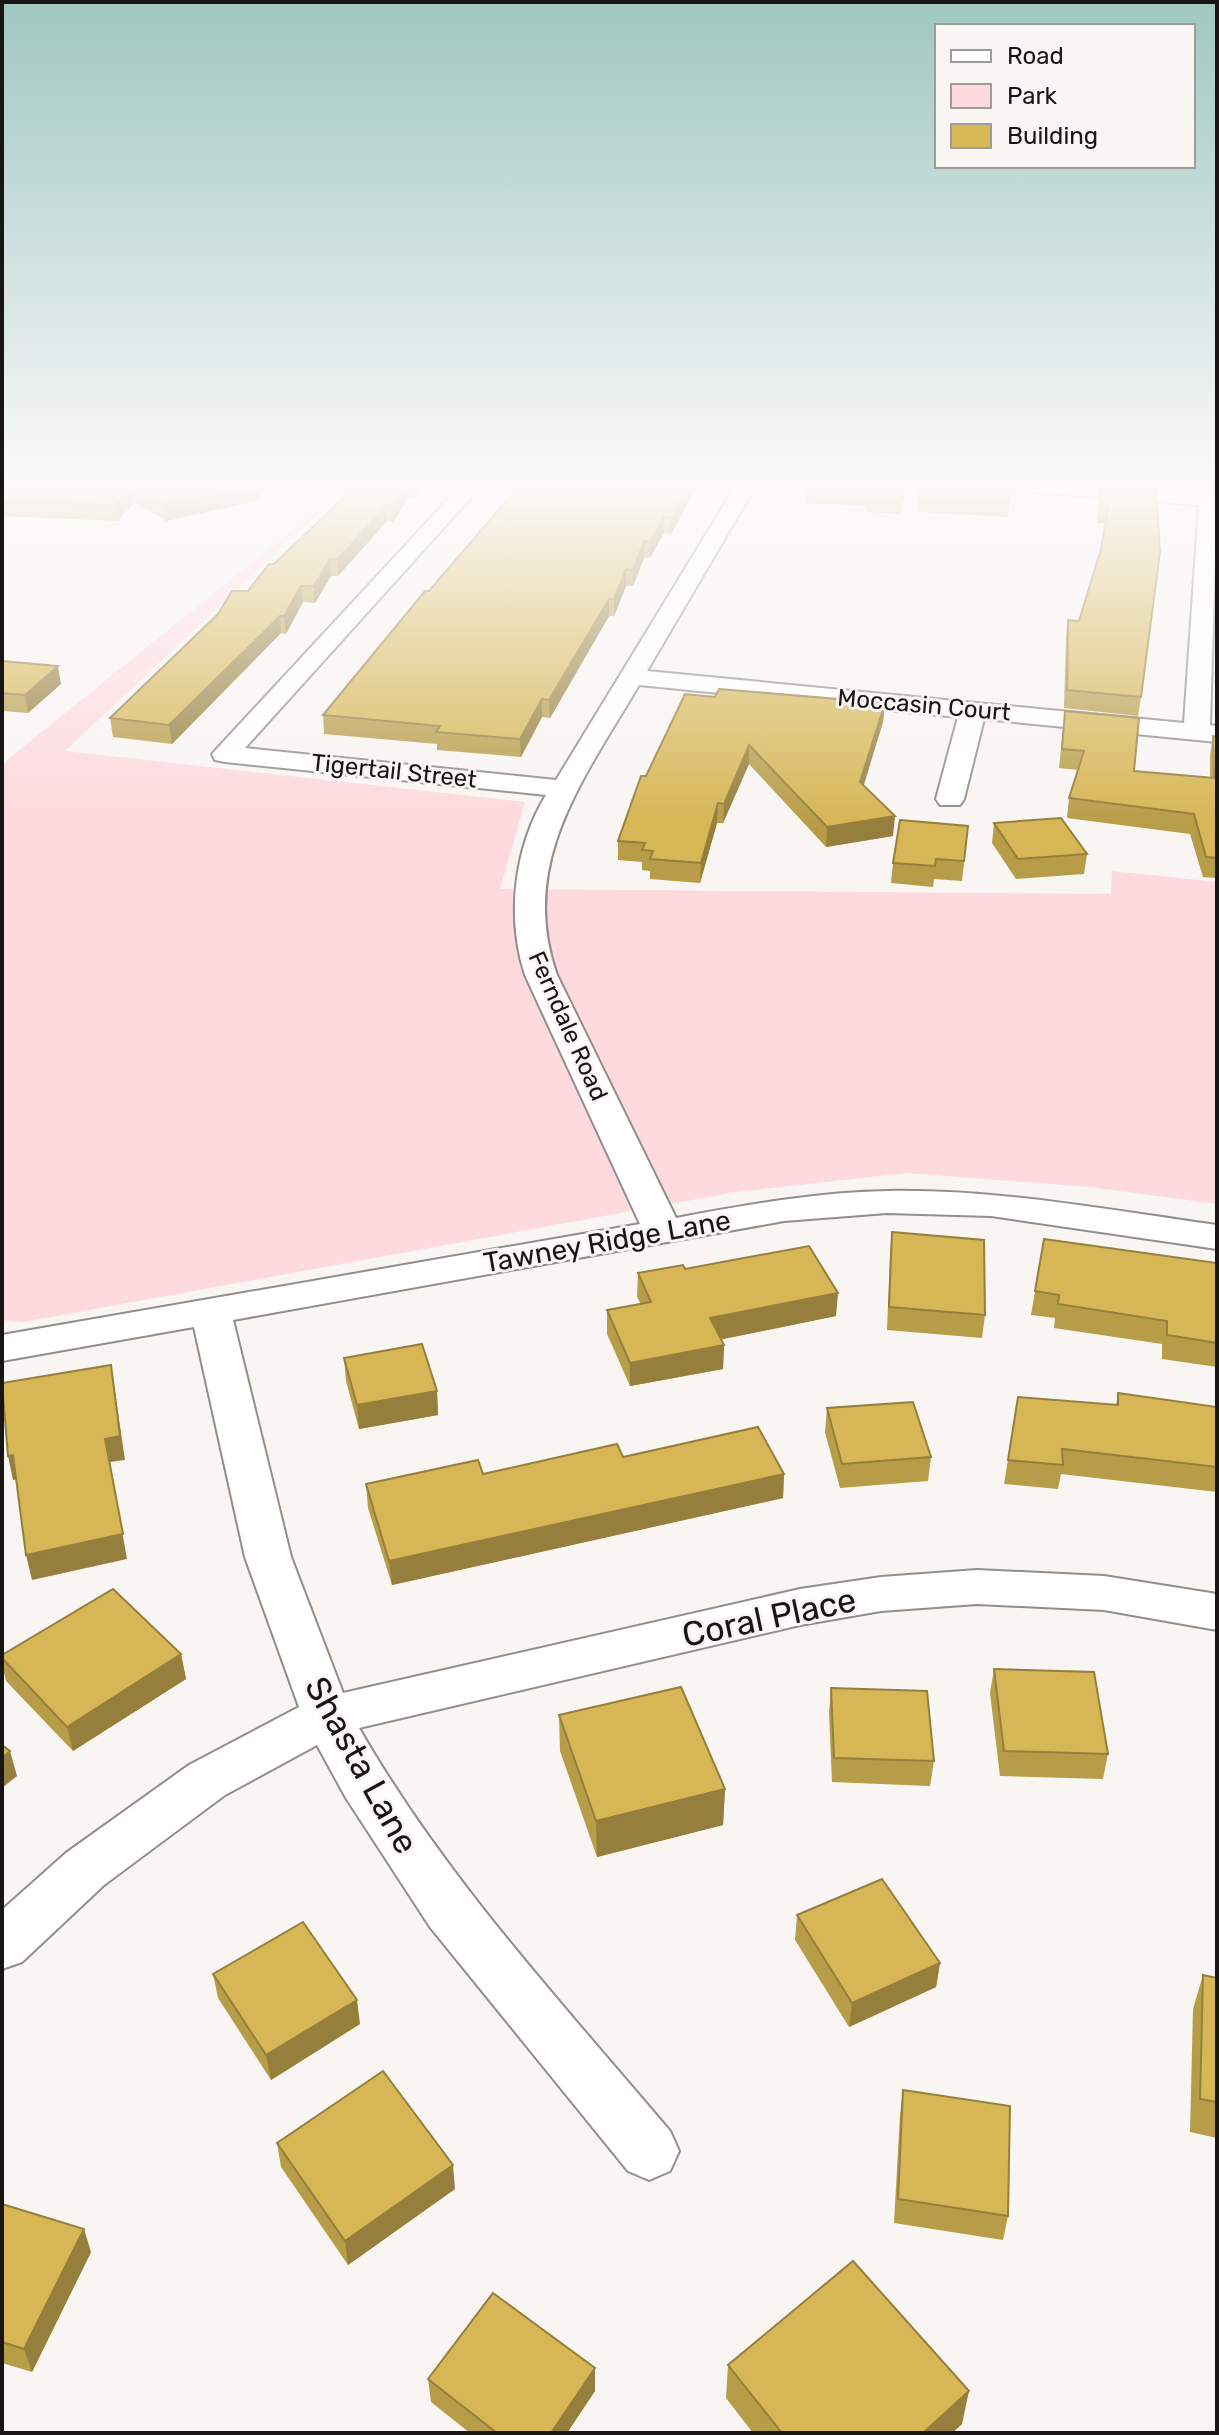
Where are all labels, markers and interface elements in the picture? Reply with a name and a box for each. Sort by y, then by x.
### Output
legend [935,24,1195,168]
text: Road [1007,42,1064,70]
text: Park [1007,82,1058,110]
text: Building [1007,122,1098,150]
street label: Moccasin Court [836,683,1012,727]
street label: Tigertail Street [310,748,478,794]
street label: Ferndale Road [523,947,613,1105]
street label: Tawney Ridge Lane [481,1204,733,1279]
street label: Coral Place [678,1579,860,1656]
street label: Shasta Lane [296,1670,427,1861]

